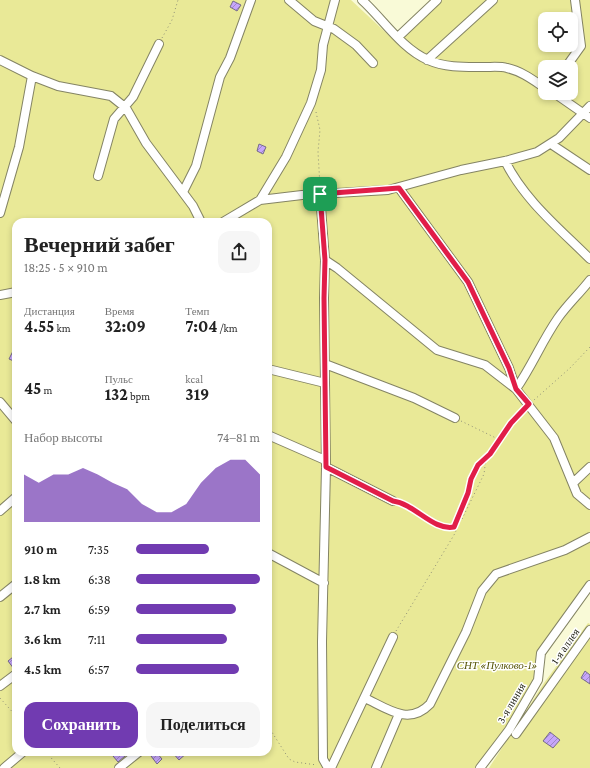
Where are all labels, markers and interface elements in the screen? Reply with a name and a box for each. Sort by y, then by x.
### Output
map controls [538,12,578,100]
button: locate [538,12,578,52]
button: layers [538,60,578,100]
pin [303,177,337,211]
icon: arrive [309,183,331,205]
button: share [218,231,260,273]
text: Вечерний забег [24,232,175,257]
text: 18:25 · 5 × 910 m [24,260,108,275]
text: Дистанция [24,305,75,317]
text: Время [105,305,134,317]
text: Темп [185,305,209,317]
text: 4.55 [24,317,54,336]
text: 32:09 [105,317,146,336]
text: 7:04 [185,317,217,336]
text: km [54,322,70,334]
text: /km [217,322,238,334]
text: Пульс [105,373,133,385]
text: kcal [185,373,203,385]
text: 45 [24,379,41,398]
text: m [41,384,52,396]
text: 132 [105,385,128,404]
text: 319 [185,385,209,404]
text: bpm [128,390,150,402]
text: Набор высоты [24,430,103,445]
text: 74–81 m [217,430,260,445]
text: 910 m [24,542,57,557]
text: 7:35 [88,542,109,557]
text: 1.8 km [24,572,61,587]
text: 6:38 [88,572,111,587]
text: 2.7 km [24,602,61,617]
text: 6:59 [88,602,110,617]
street label: 1-я аллея [548,626,582,666]
text: 3.6 km [24,632,61,647]
text: 7:11 [88,632,105,647]
park label: СНТ «Пулково-1» [457,659,537,671]
text: 4.5 km [24,662,62,677]
text: 6:57 [88,662,109,677]
street label: 3-я линия [494,681,528,725]
button: Сохранить [24,702,138,748]
button: Поделиться [146,702,260,748]

